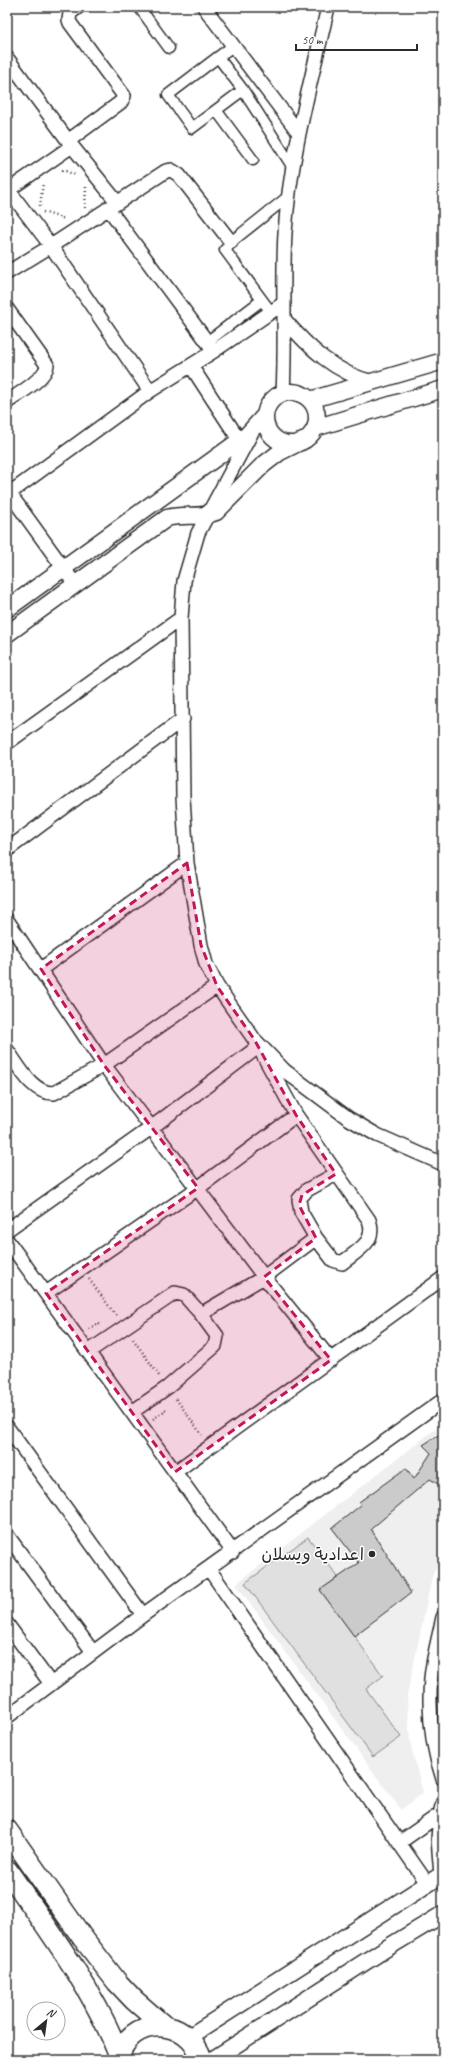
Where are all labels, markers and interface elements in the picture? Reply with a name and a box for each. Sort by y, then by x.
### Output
scale bar [296,26,417,52]
text: 50 m [302,32,324,48]
place label: اعدادية ويسلان [261,1544,364,1565]
marker: اعدادية ويسلان [367,1549,377,1559]
north arrow [26,2001,66,2041]
text: N [44,2004,59,2021]

